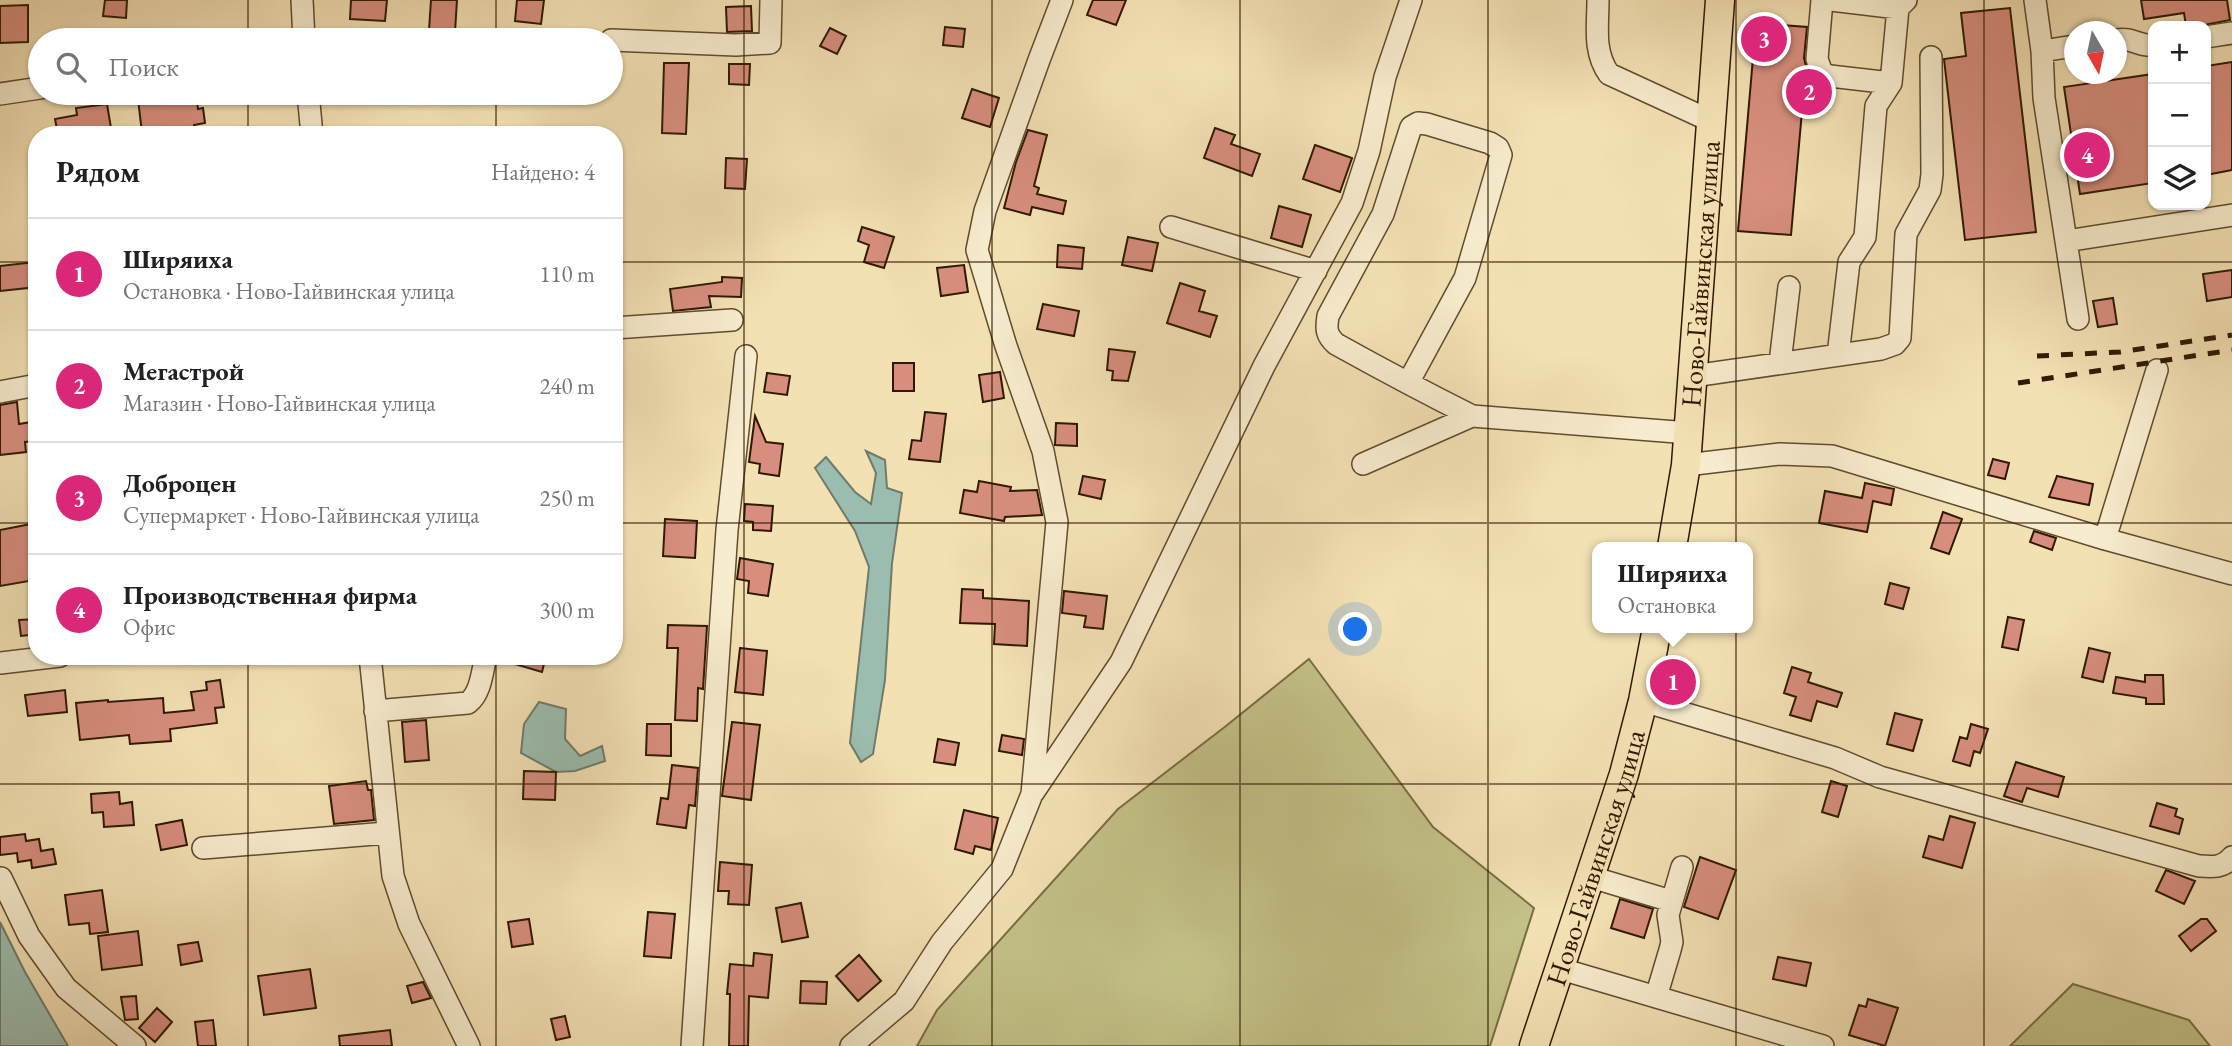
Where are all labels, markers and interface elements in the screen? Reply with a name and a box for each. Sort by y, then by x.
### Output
pin: 3 [1741,13,1787,65]
north arrow [2064,21,2127,84]
map controls [2148,21,2211,210]
button: + [2148,21,2211,84]
search box [28,28,623,105]
icon: search [52,48,90,86]
text: Поиск [108,50,179,84]
pin: 2 [1786,66,1832,118]
button: − [2148,84,2211,147]
pin: 4 [2064,129,2110,181]
street label: Ново-Гайвинская улица [1672,138,1728,408]
button: layers [2148,147,2211,210]
text: Рядом [56,152,140,191]
text: Найдено: 4 [491,157,595,187]
text: Ширяиха [123,242,233,276]
text: 1 [73,259,85,289]
text: 110 m [539,259,595,289]
text: Остановка · Ново-Гайвинская улица [123,276,455,306]
text: Мегастрой [123,354,244,388]
text: 2 [73,371,85,401]
text: 240 m [539,371,595,401]
text: Магазин · Ново-Гайвинская улица [123,388,436,418]
text: Доброцен [123,466,236,500]
text: 3 [73,483,85,513]
text: 250 m [539,483,595,513]
text: Супермаркет · Ново-Гайвинская улица [123,500,479,530]
popup [1592,542,1753,633]
text: Ширяиха [1618,556,1727,590]
text: Производственная фирма [123,578,417,612]
text: Остановка [1618,590,1716,620]
text: 4 [73,595,85,625]
text: 300 m [539,595,595,625]
text: Офис [123,612,176,642]
your location [1338,612,1372,646]
pin: 1 [1650,656,1696,708]
street label: Ново-Гайвинская улица [1537,725,1653,991]

